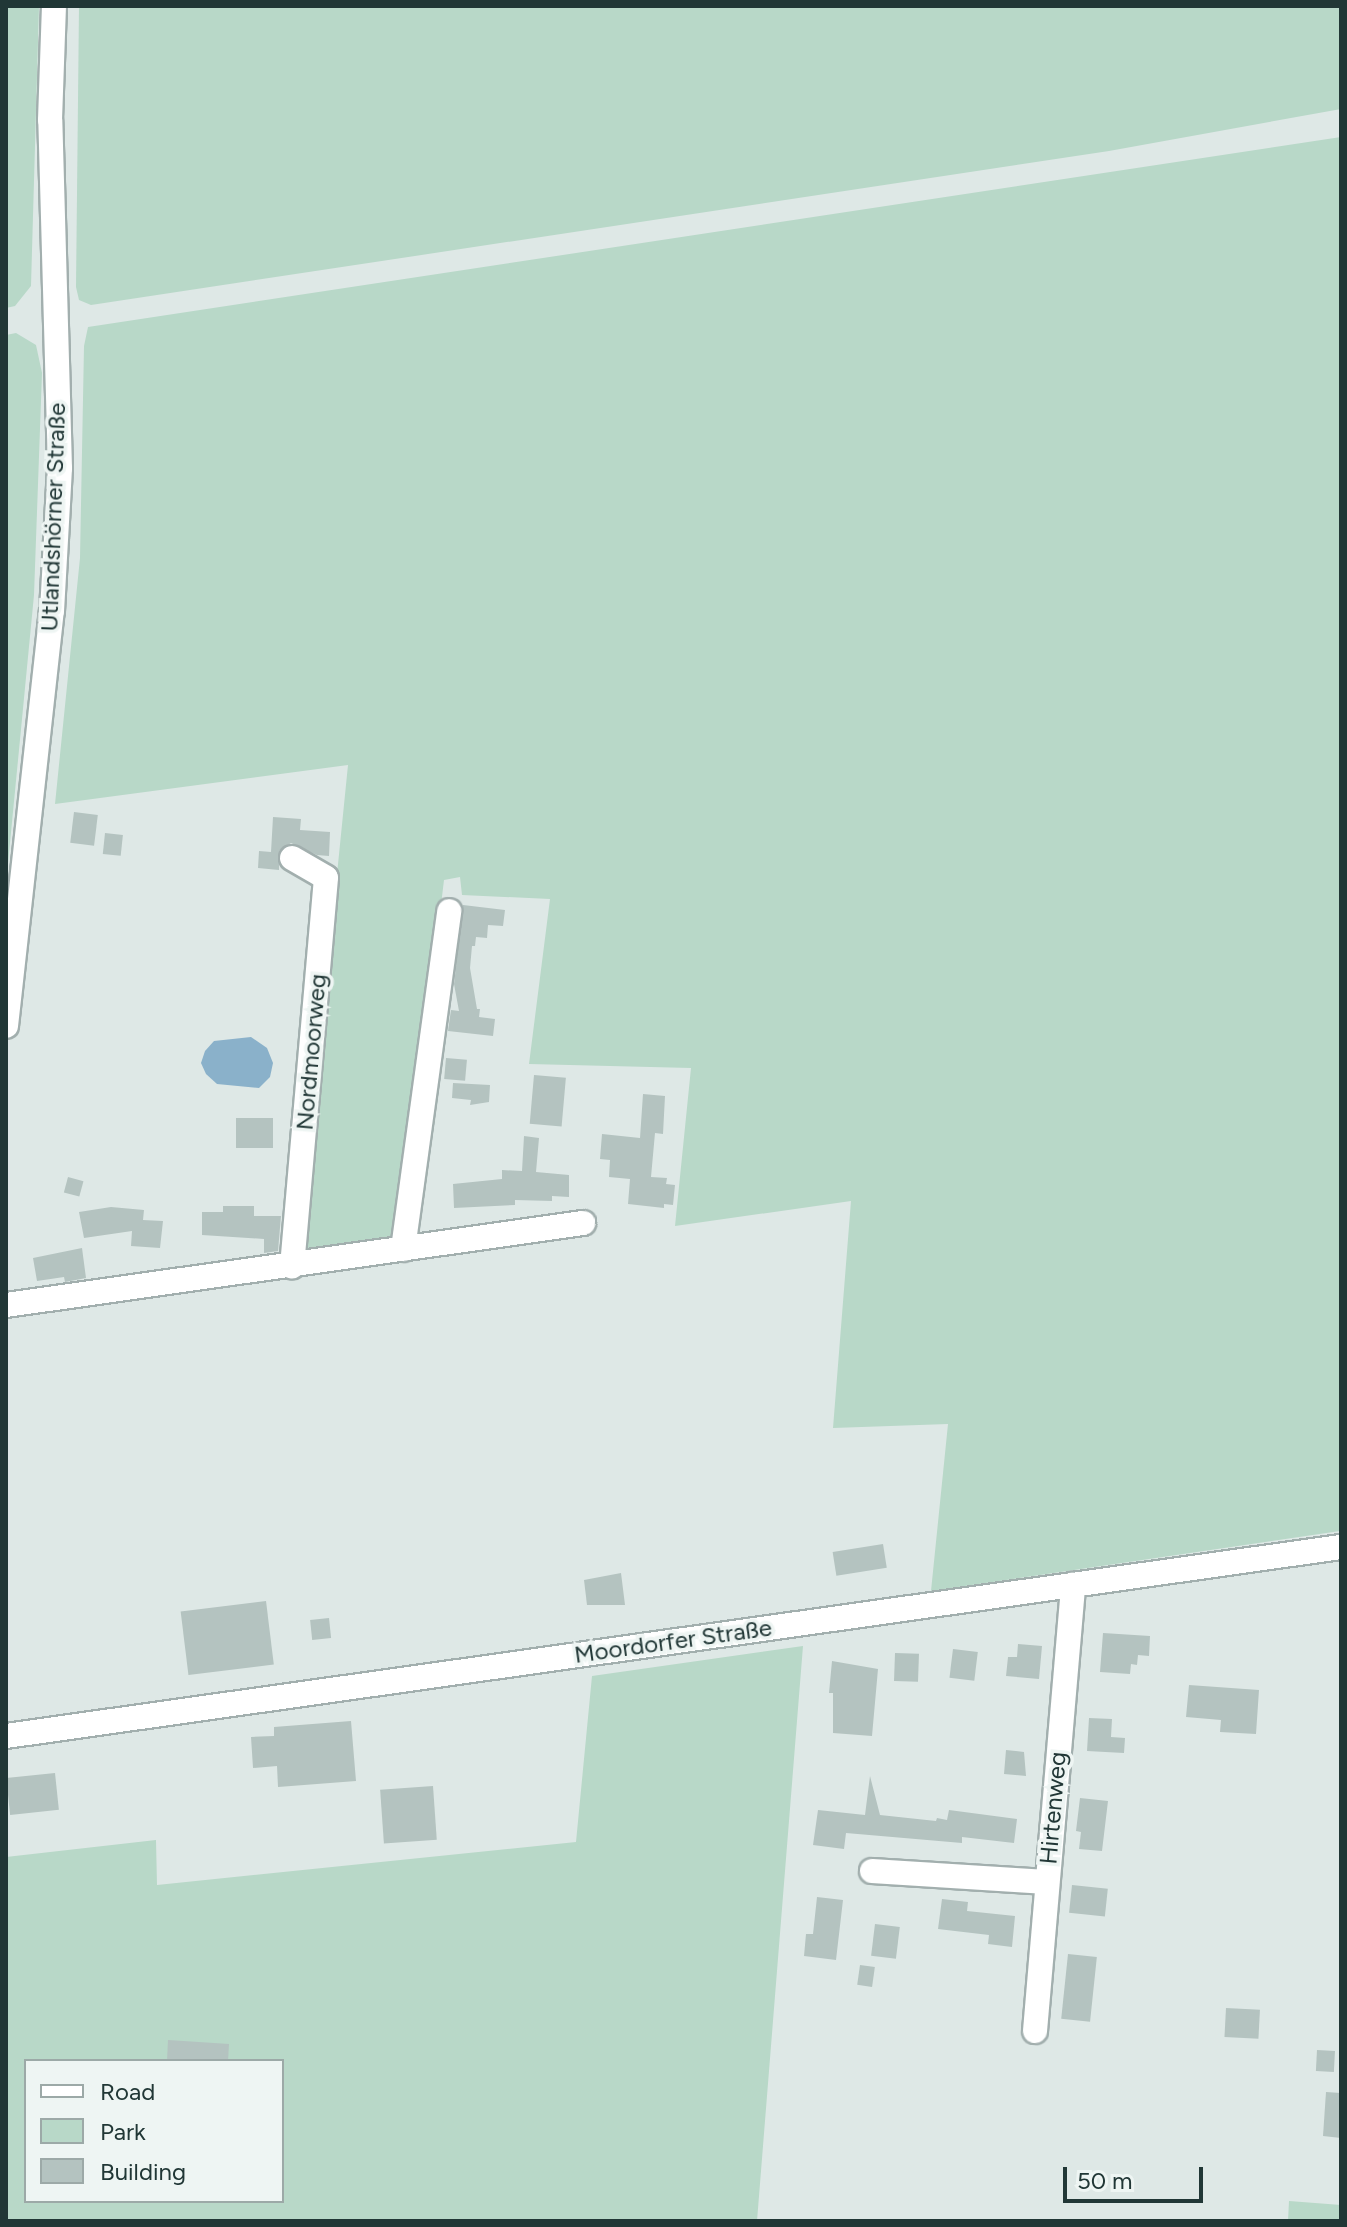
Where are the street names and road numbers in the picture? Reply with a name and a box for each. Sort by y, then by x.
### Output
street label: Utlandshörner Straße [35,402,71,632]
street label: Nordmoorweg [290,973,332,1131]
street label: Moordorfer Straße [572,1613,774,1669]
street label: Hirtenweg [1034,1751,1072,1865]

